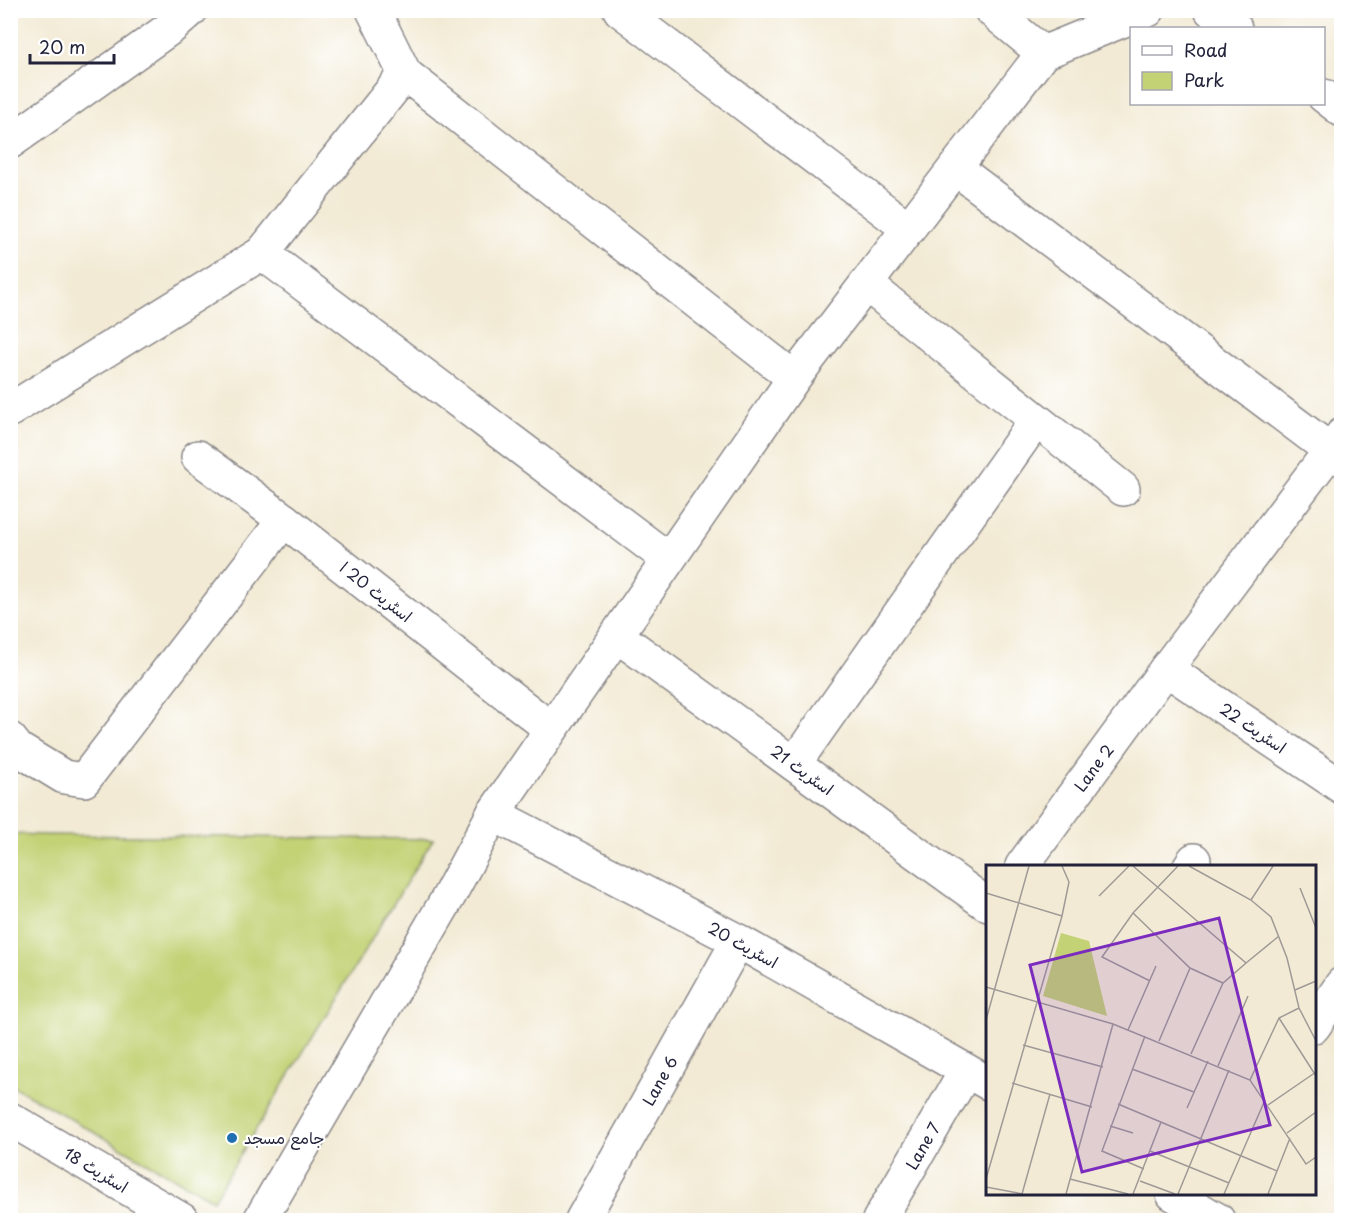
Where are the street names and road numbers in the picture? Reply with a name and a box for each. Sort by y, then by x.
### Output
street label: اسٹریٹ 20 ا [335,555,418,627]
street label: اسٹریٹ 22 [1216,696,1292,758]
street label: اسٹریٹ 21 [766,738,839,800]
street label: Lane 2 [1068,739,1119,796]
street label: اسٹریٹ 20 [704,915,783,973]
street label: Lane 6 [636,1051,683,1110]
street label: Lane 7 [899,1117,945,1174]
street label: اسٹریٹ 18 [60,1141,133,1198]

